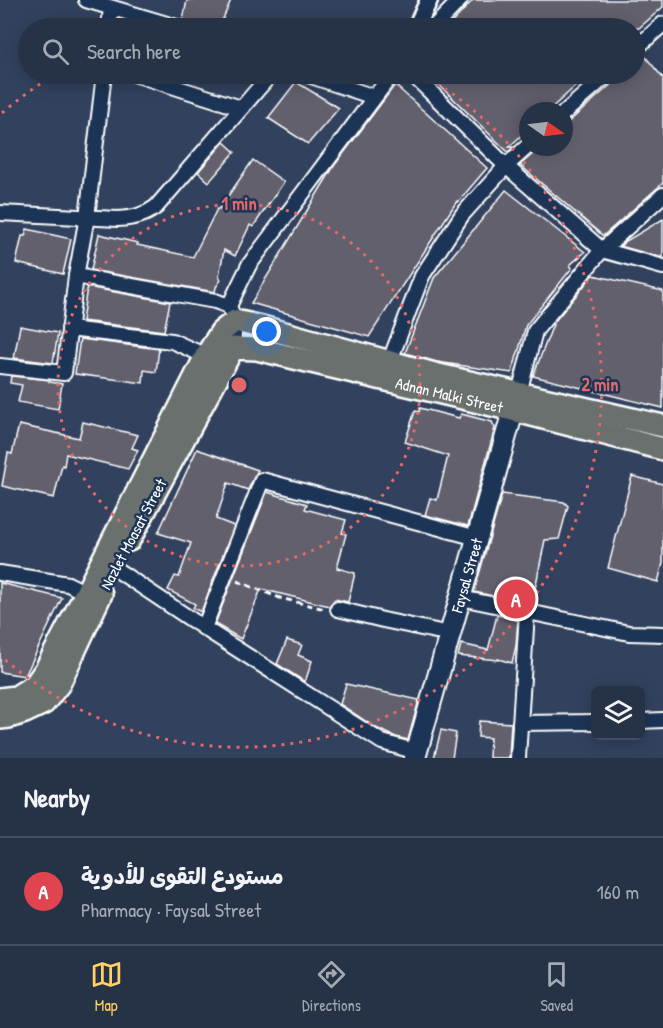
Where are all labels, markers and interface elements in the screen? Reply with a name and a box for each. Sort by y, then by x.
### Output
search box [18,18,645,84]
icon: search [39,35,72,68]
text: Search here [87,36,181,66]
north arrow [519,102,573,156]
text: 1 min [221,191,257,216]
your location [252,317,281,346]
street label: Adnan Malki Street [393,371,506,418]
text: 2 min [582,372,618,397]
centre of rings [229,375,249,395]
street label: Nazlet Moasat Street [95,474,172,593]
street label: Faysal Street [445,535,488,616]
pin: A [496,576,536,622]
map controls [591,686,645,740]
button: layers [591,686,645,740]
text: Nearby [24,780,90,815]
text: مستودع التقوى للأدوية [81,861,284,891]
text: A [39,878,48,905]
text: 160 m [597,878,639,905]
text: Pharmacy · Faysal Street [81,896,261,923]
tab: Map [90,958,123,1016]
tab: Directions [302,958,361,1016]
tab: Saved [540,958,573,1016]

